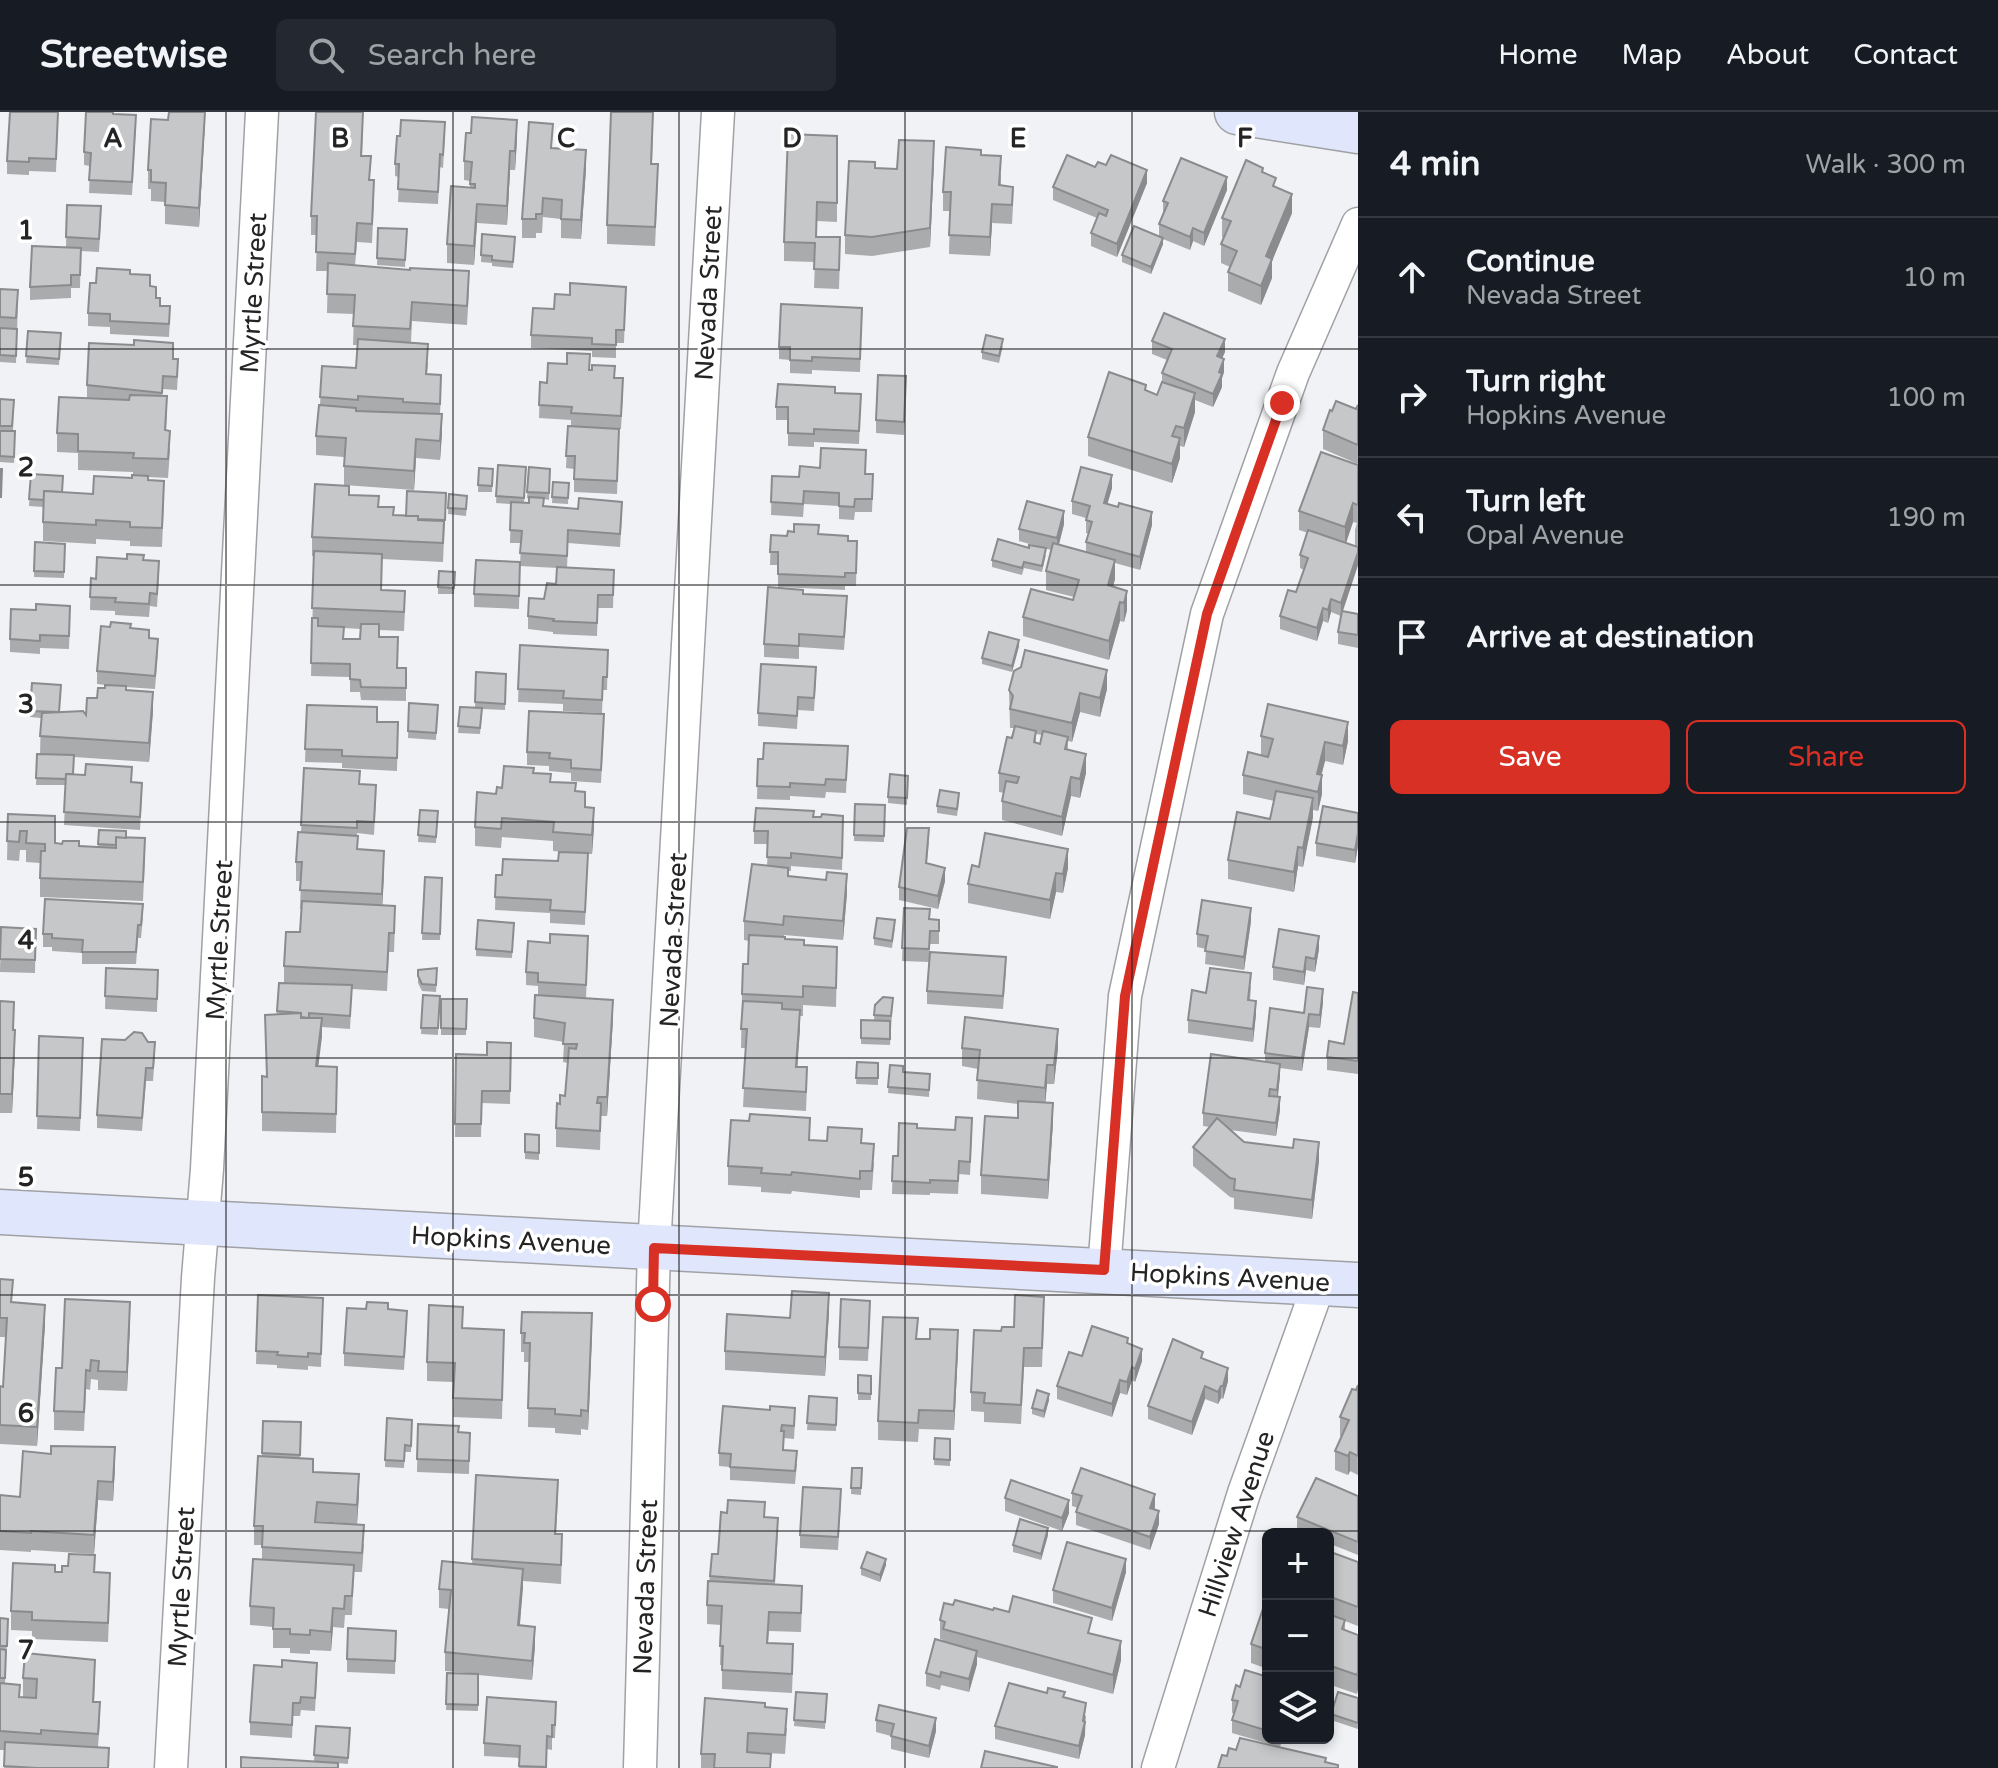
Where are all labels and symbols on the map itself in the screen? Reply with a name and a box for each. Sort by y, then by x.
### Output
text: A [103,123,123,154]
text: B [331,123,349,154]
text: C [557,123,575,154]
text: D [782,123,802,154]
text: E [1010,123,1026,154]
text: F [1237,123,1253,154]
street label: Nevada Street [688,205,729,381]
street label: Myrtle Street [234,212,273,374]
text: 1 [18,215,34,246]
route end [1264,385,1300,421]
text: 2 [18,452,34,483]
text: 3 [18,689,34,720]
street label: Nevada Street [653,852,694,1028]
street label: Myrtle Street [200,859,239,1021]
text: 4 [18,925,34,956]
text: 5 [18,1162,34,1193]
street label: Hopkins Avenue [410,1220,612,1261]
street label: Hopkins Avenue [1129,1257,1331,1298]
route start [635,1286,671,1322]
text: 6 [18,1398,34,1429]
street label: Hillview Avenue [1192,1427,1281,1621]
street label: Nevada Street [627,1499,664,1675]
street label: Myrtle Street [162,1506,201,1668]
text: 7 [18,1635,34,1666]

